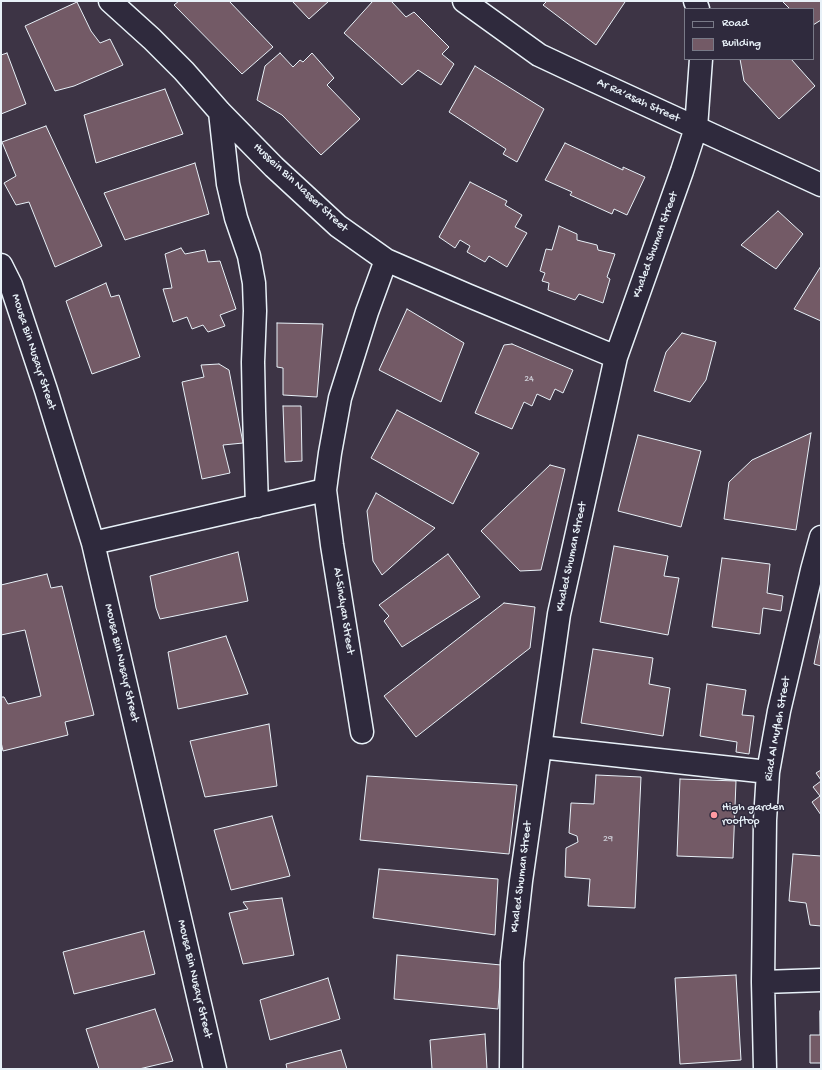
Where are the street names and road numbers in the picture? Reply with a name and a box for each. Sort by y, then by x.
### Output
street label: Ar Ra’asah Street [594,75,682,127]
street label: Hussein Bin Nasser Street [250,140,350,236]
street label: Khaled Shuman Street [630,190,682,300]
street label: Mousa Bin Nusayr Street [7,292,59,412]
street label: Khaled Shuman Street [553,501,591,613]
street label: Al-Sindyan Street [329,567,357,655]
street label: Mousa Bin Nusayr Street [100,602,142,724]
street label: Riad Al Mufleh Street [762,676,794,782]
street label: Khaled Shuman Street [508,821,536,933]
street label: Mousa Bin Nusayr Street [173,918,215,1040]

